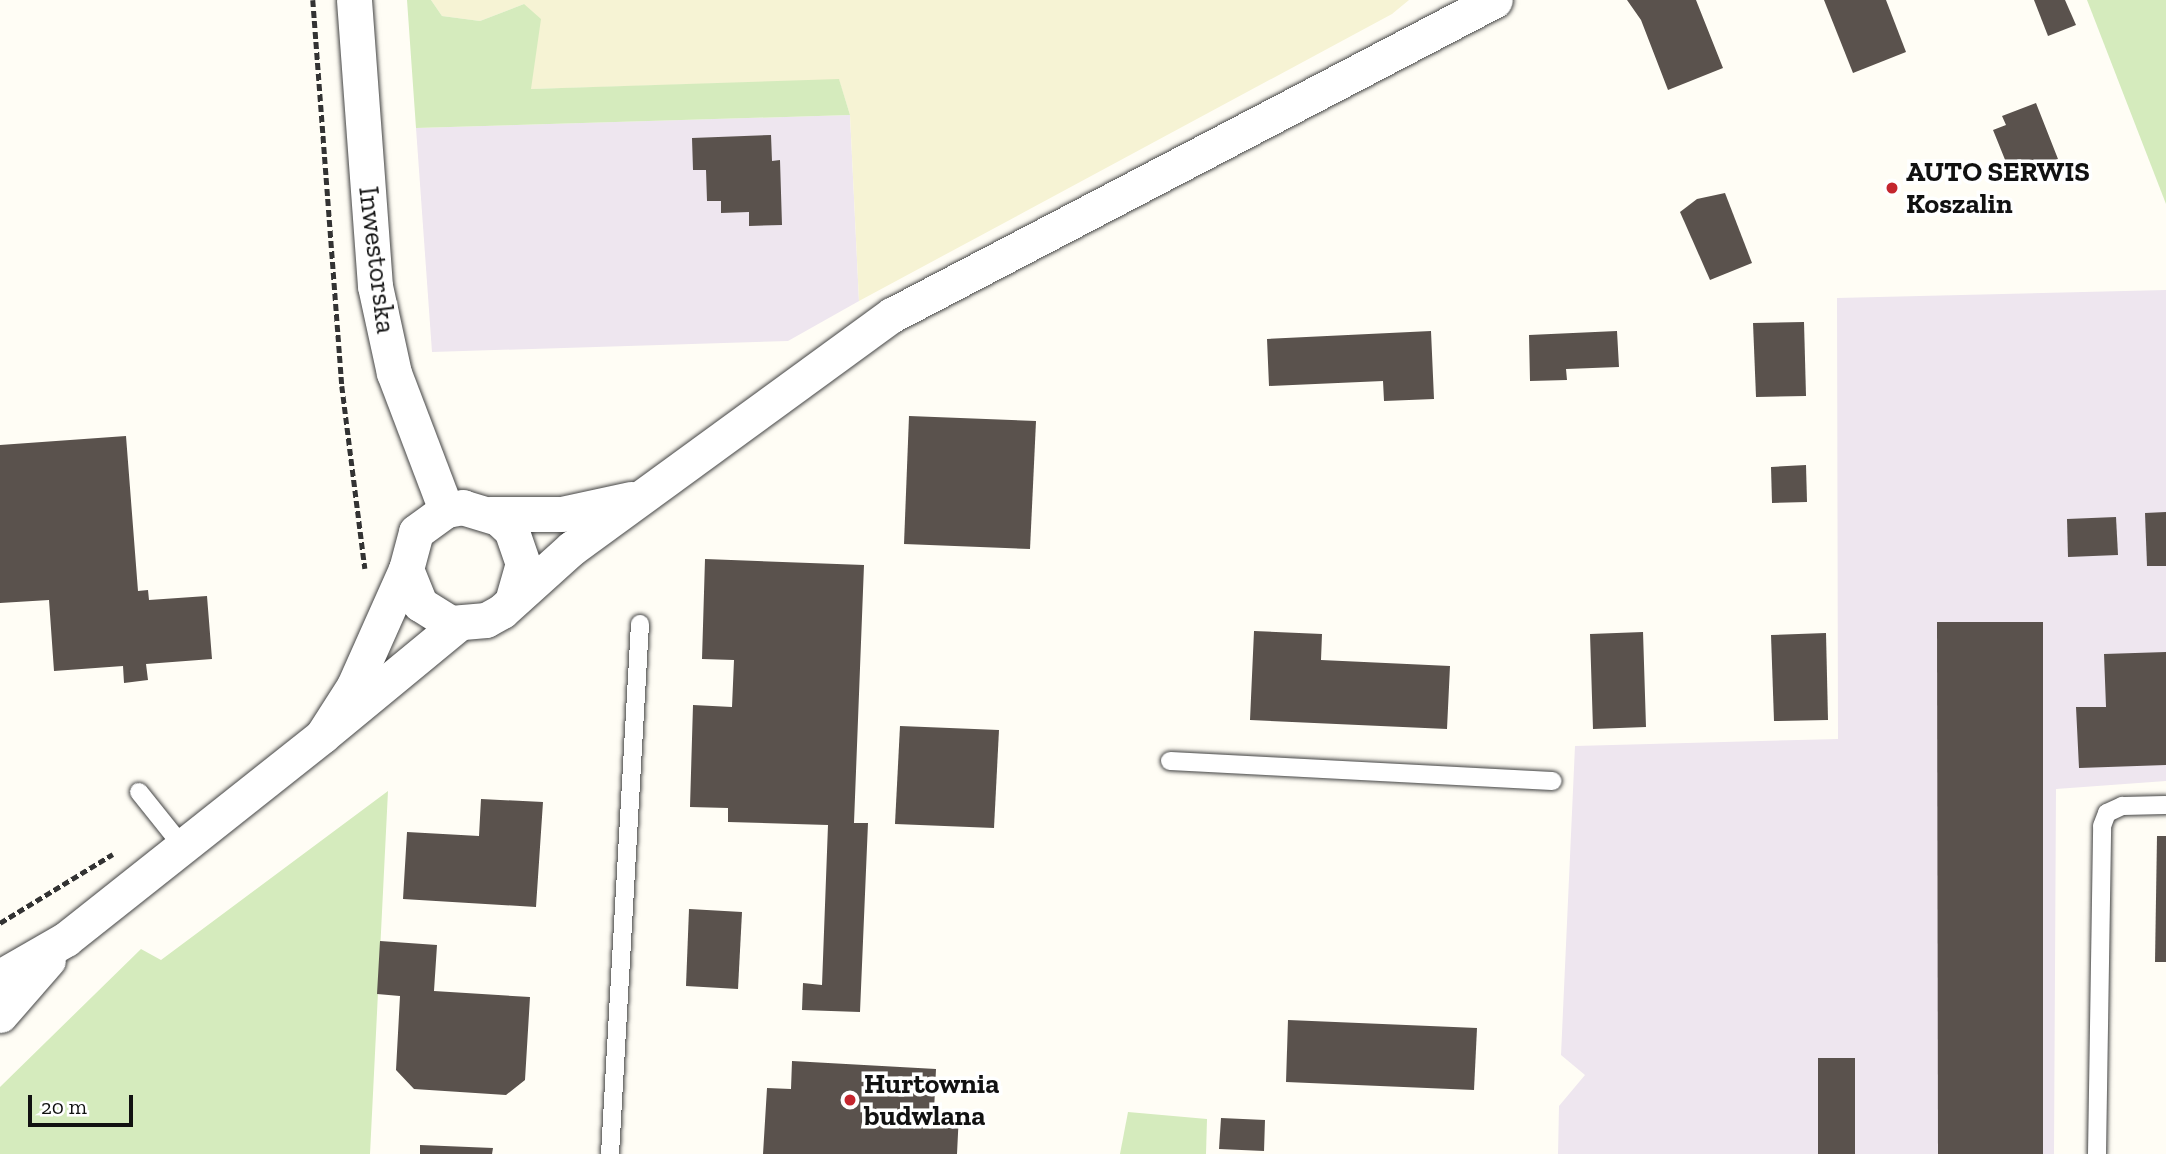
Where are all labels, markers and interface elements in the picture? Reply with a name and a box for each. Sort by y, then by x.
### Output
place label: AUTO SERWIS Koszalin [1906,155,2090,221]
marker: AUTO SERWIS Koszalin [1884,180,1900,196]
street label: Inwestorska [351,185,403,335]
place label: Hurtownia budwlana [864,1067,999,1133]
scale bar [32,1080,136,1124]
marker: Hurtownia budwlana [842,1092,858,1108]
text: 20 m [41,1094,87,1119]

